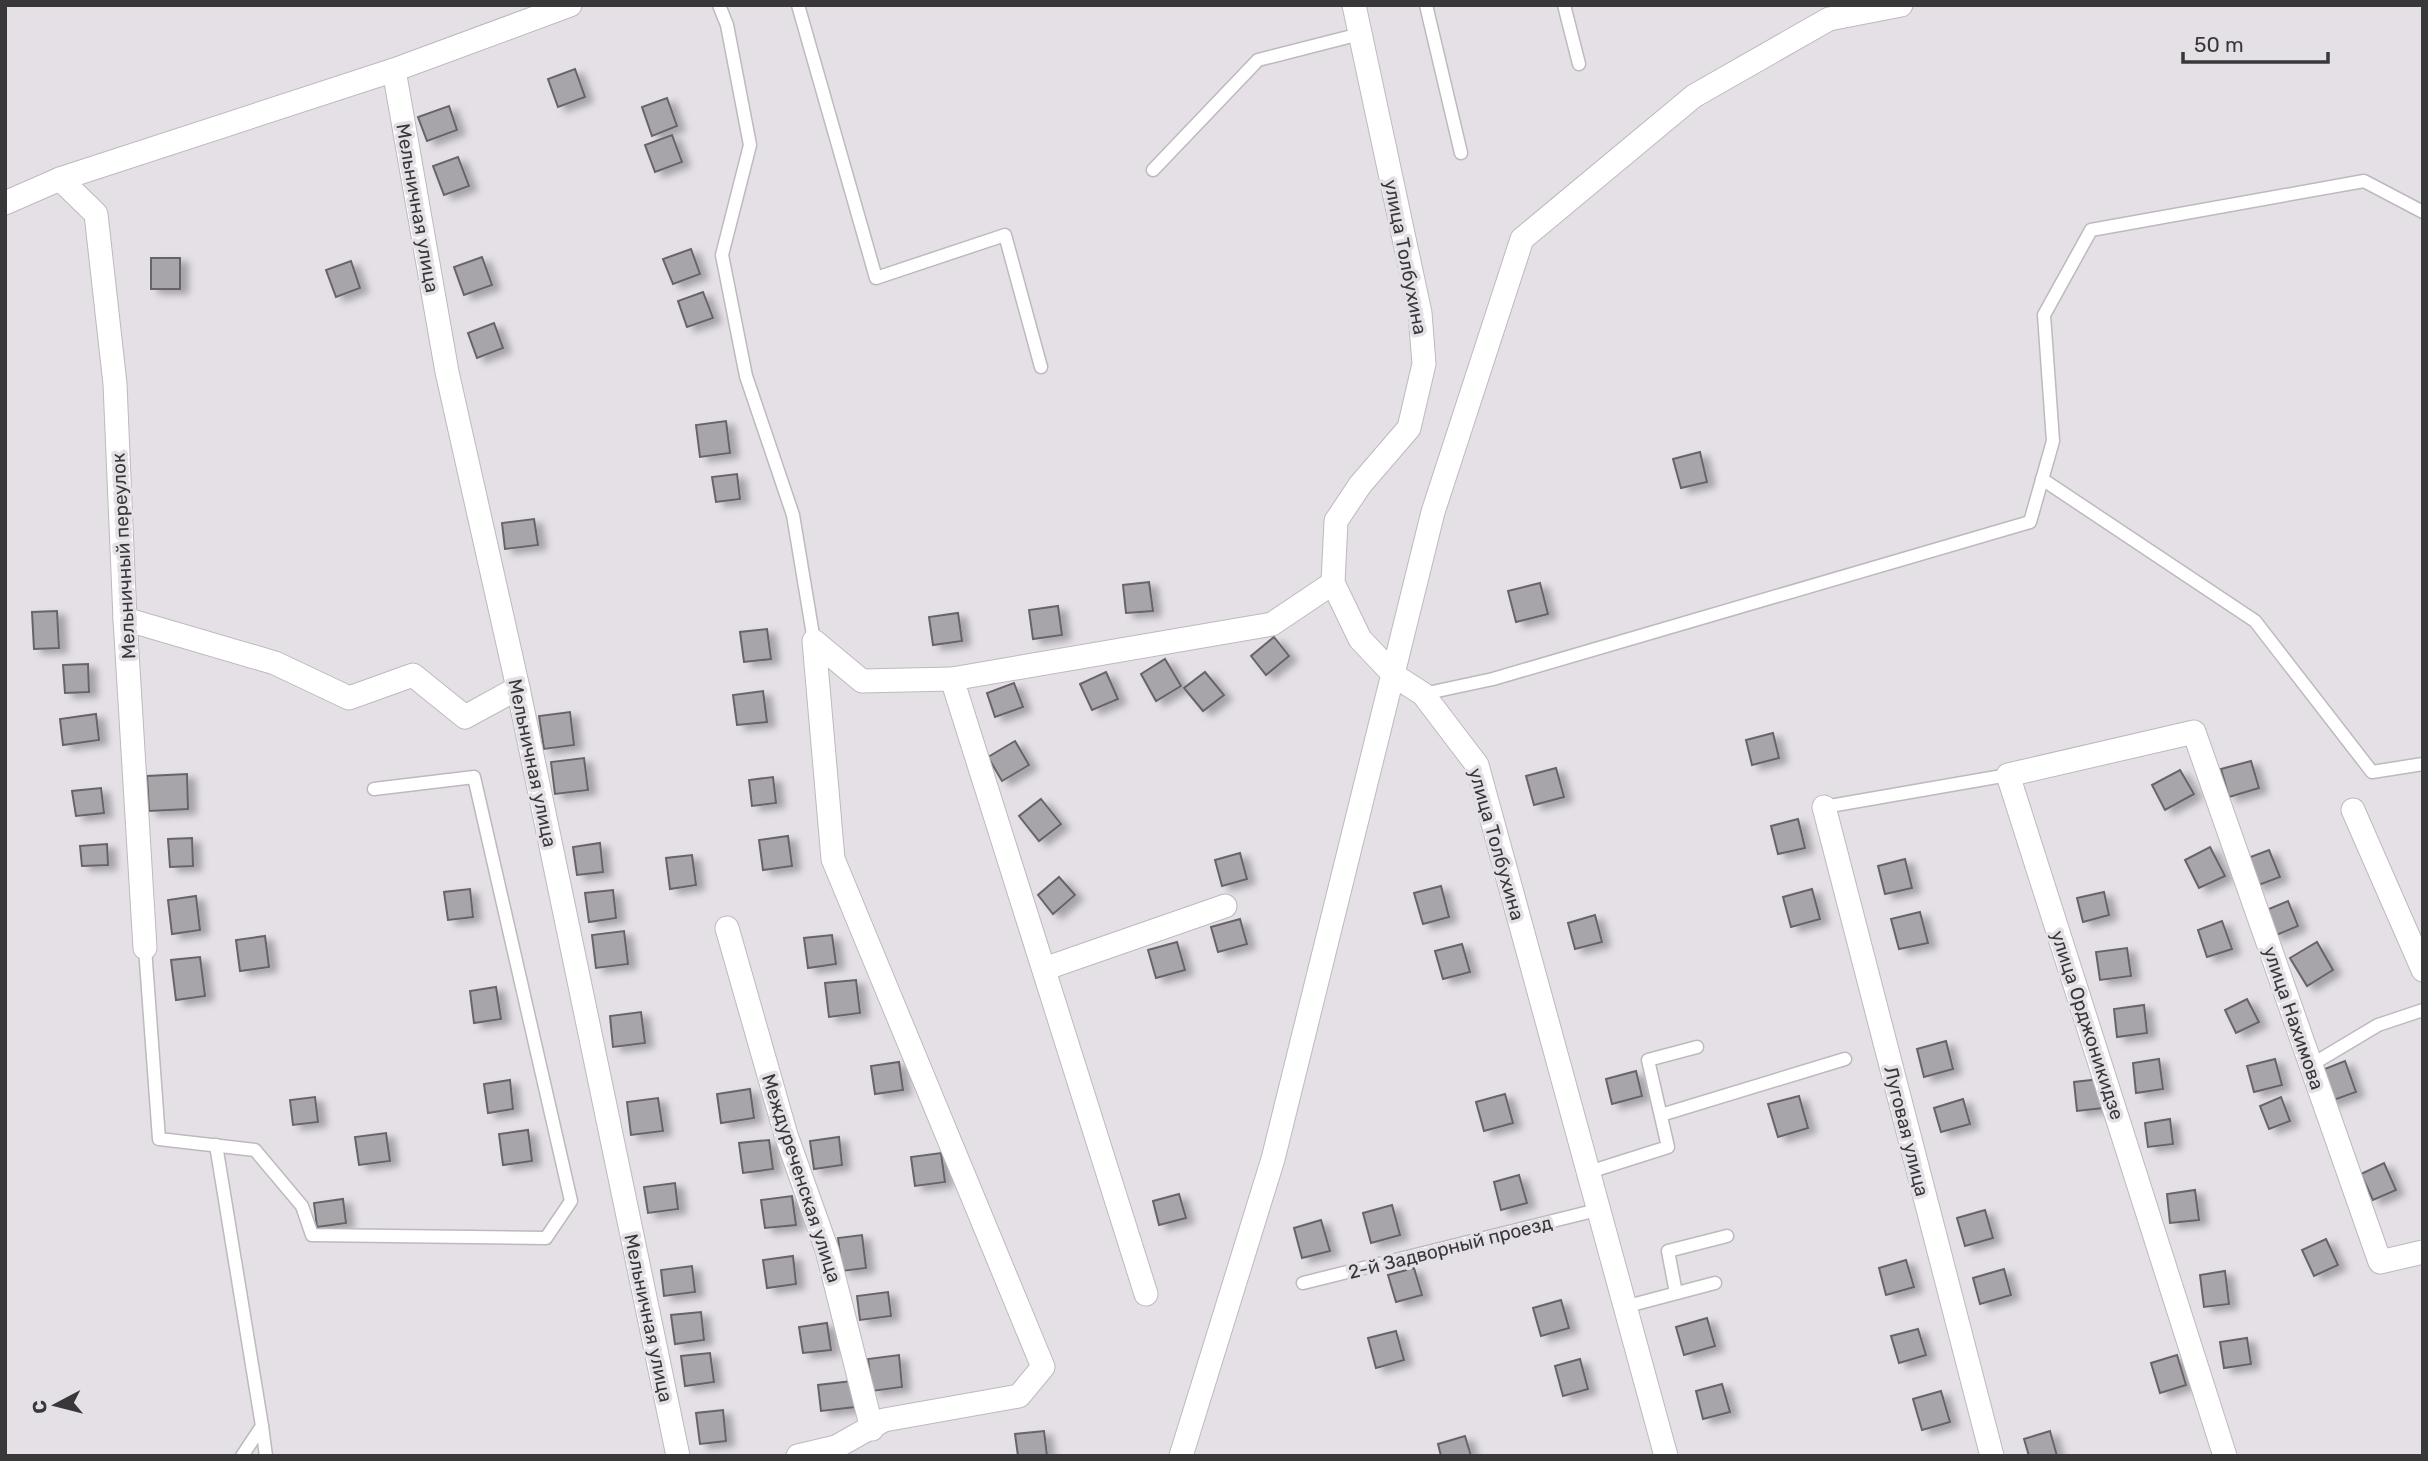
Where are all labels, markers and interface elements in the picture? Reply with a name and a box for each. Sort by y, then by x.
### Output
scale bar [2183,21,2328,65]
text: 50 m [2194,32,2244,57]
street label: Мельничная улица [391,122,444,295]
street label: улица Толбухина [1379,178,1432,337]
street label: Мельничный переулок [107,452,140,660]
street label: Мельничная улица [503,677,562,849]
street label: улица Толбухина [1464,765,1529,923]
street label: улица Орджоникидзе [2046,928,2129,1123]
street label: улица Нахимова [2258,943,2329,1093]
street label: Луговая улица [1879,1064,1934,1199]
street label: Междуреченская улица [757,1071,846,1285]
street label: 2-й Задворный проезд [1346,1211,1554,1284]
street label: Мельничная улица [619,1232,678,1404]
north arrow [21,1370,91,1440]
text: С [27,1399,52,1415]

